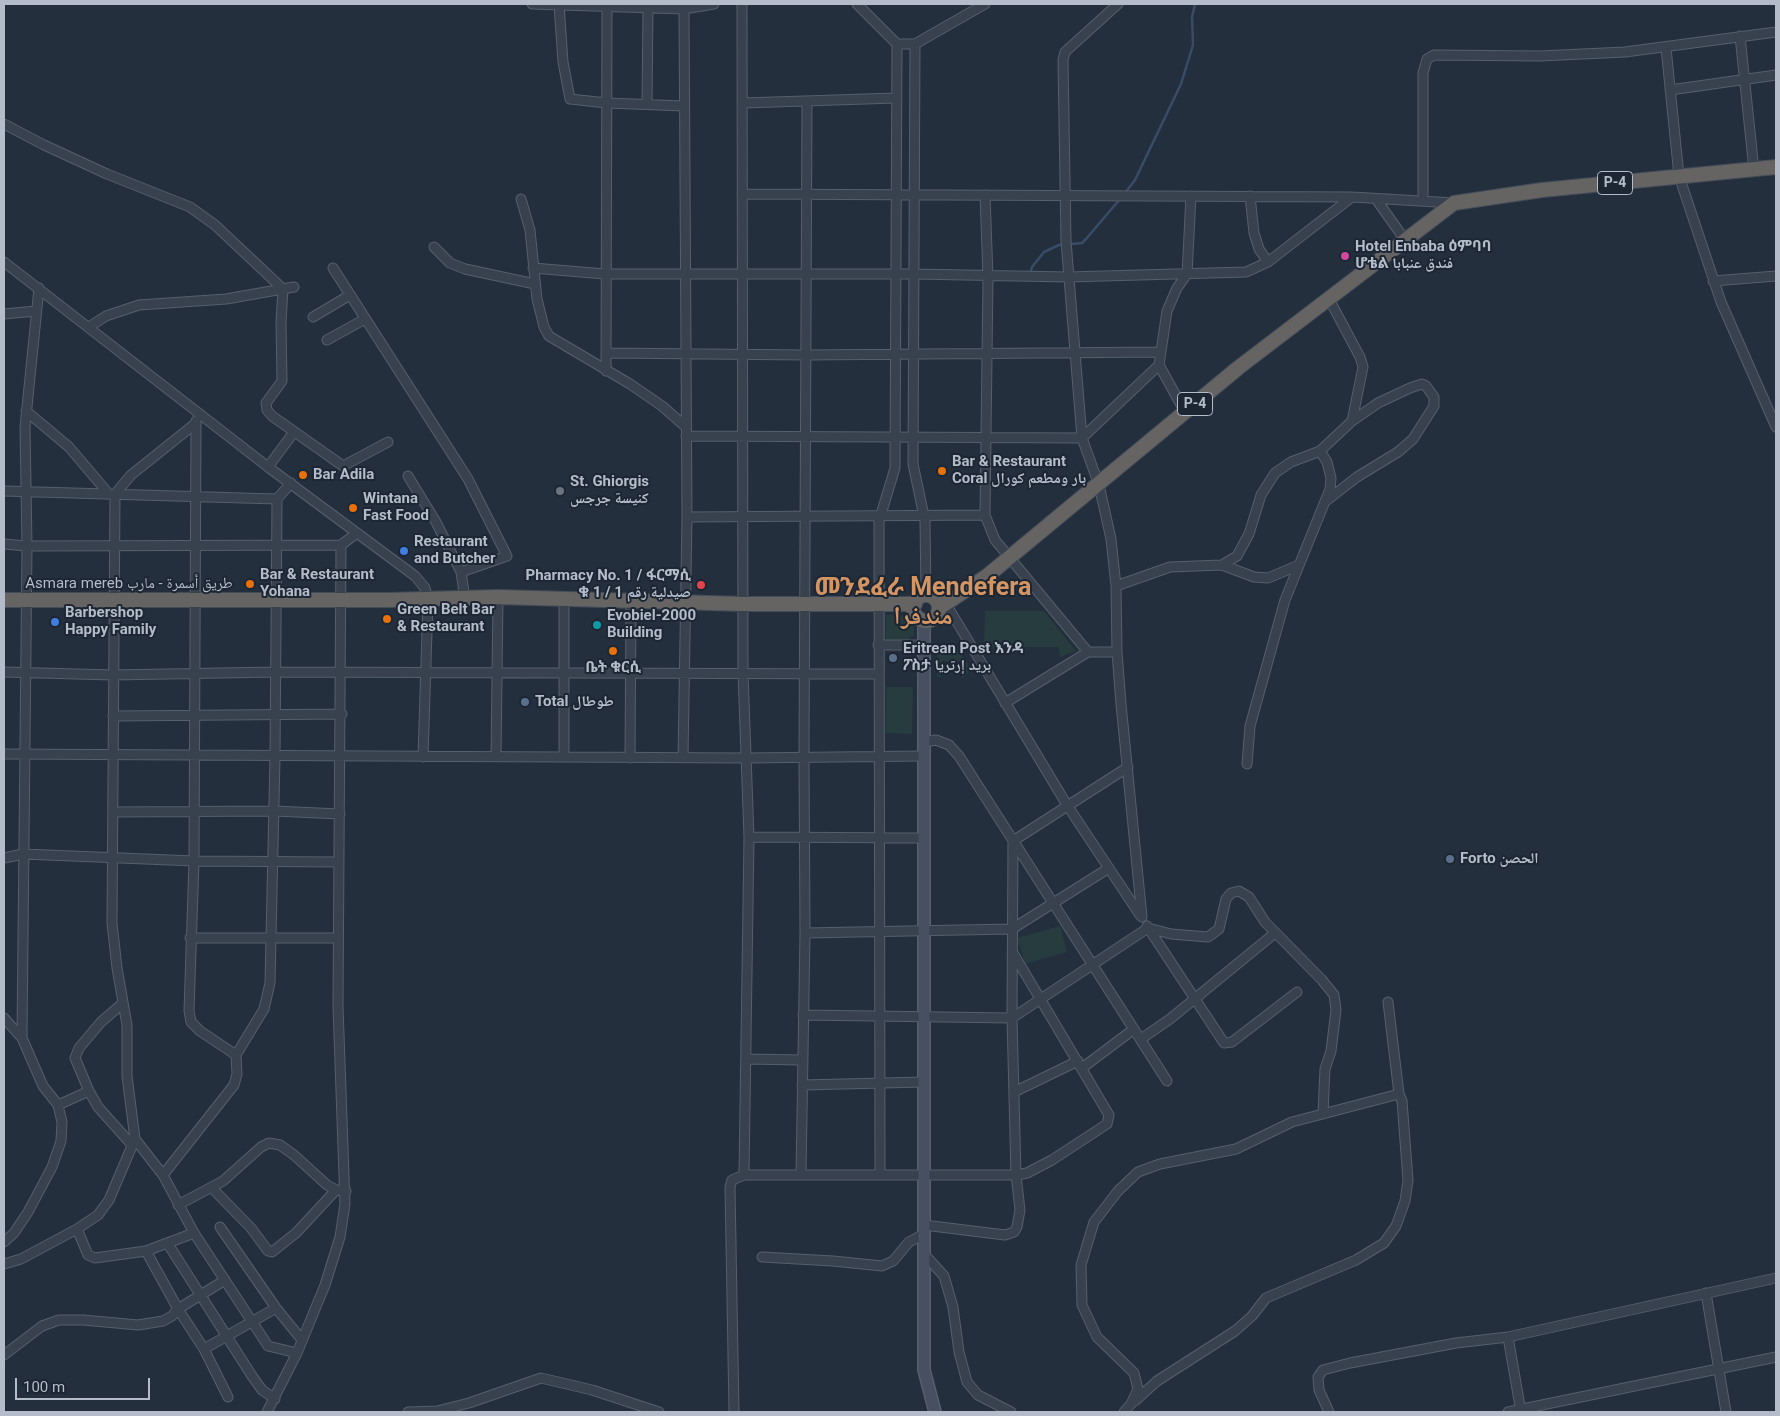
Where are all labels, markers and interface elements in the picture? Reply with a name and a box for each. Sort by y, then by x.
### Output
road number: P-4 [1598,172,1632,194]
place label: Hotel Enbaba ዕምባባ ሆቴል فندق عنبابا [1355,238,1491,273]
marker: Hotel Enbaba ዕምባባ ሆቴል فندق عنبابا [1339,250,1351,262]
road number: P-4 [1178,392,1212,416]
place label: Bar & Restaurant Coral بار ومطعم كورال [952,453,1086,488]
marker: Bar & Restaurant Coral بار ومطعم كورال [936,465,948,477]
place label: Bar Adila [313,466,374,484]
marker: Bar Adila [297,469,309,481]
place label: St. Ghiorgis كنيسة جرجس [570,473,649,508]
marker: St. Ghiorgis كنيسة جرجس [554,485,566,497]
place label: Wintana Fast Food [363,490,429,525]
marker: Wintana Fast Food [347,502,359,514]
place label: Restaurant and Butcher [414,533,495,568]
marker: Restaurant and Butcher [398,545,410,557]
place label: Bar & Restaurant Yohana [260,566,374,601]
place label: Pharmacy No. 1 / ፋርማሲ ቁ 1 / صيدلية رقم 1 [525,567,691,602]
district label: መንደፈራ Mendefera مندفرا [815,574,1031,633]
street label: Asmara mereb طريق أسمرة - مارب [25,575,233,593]
marker: Bar & Restaurant Yohana [244,578,256,590]
marker: Pharmacy No. 1 / ፋርማሲ ቁ 1 / صيدلية رقم 1 [695,579,707,591]
place label: Green Belt Bar & Restaurant [397,601,494,636]
place label: Barbershop Happy Family [65,604,156,639]
place label: Evobiel-2000 Building [607,607,696,642]
marker: Green Belt Bar & Restaurant [381,613,393,625]
marker: Barbershop Happy Family [49,616,61,628]
marker: Evobiel-2000 Building [591,619,603,631]
place label: Eritrean Post እንዳ ፖስታ بريد إرتريا [903,640,1024,675]
marker: ቤት ቁርሲ [607,645,619,657]
marker: Eritrean Post እንዳ ፖስታ بريد إرتريا [887,652,899,664]
place label: ቤት ቁርሲ [585,659,641,677]
place label: Total طوطال [535,693,614,711]
marker: Total طوطال [519,696,531,708]
place label: Forto الحصن [1460,850,1539,868]
marker: Forto الحصن [1444,853,1456,865]
scale bar [18,1368,152,1400]
text: 100 m [23,1378,65,1396]

